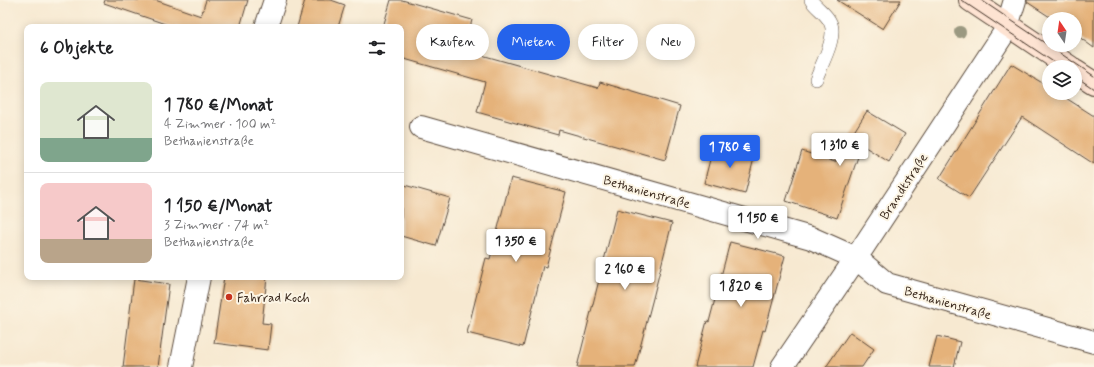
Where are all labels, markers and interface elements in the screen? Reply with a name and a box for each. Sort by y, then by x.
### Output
north arrow [1042,12,1082,52]
map controls [1042,12,1082,100]
chip: Kaufen [416,24,489,60]
chip: Mieten [497,24,570,60]
chip: Filter [578,24,638,60]
chip: Neu [646,24,695,60]
text: 6 Objekte [40,37,114,59]
icon: filters [366,37,388,59]
button: layers [1042,60,1082,100]
text: 1 780 €/Monat [164,94,274,116]
icon: home [72,98,120,146]
text: 4 Zimmer · 100 m² [164,116,276,133]
text: Bethanienstraße [164,133,254,150]
pin: 1 310 € [803,133,877,167]
pin: 1 780 € [693,135,767,169]
text: 1 310 € [820,137,860,154]
text: 1 780 € [709,139,751,156]
street label: Brandtstraße [876,150,932,223]
street label: Bethanienstraße [601,172,692,213]
text: 1 150 €/Monat [164,195,273,217]
icon: home [72,199,120,247]
pin: 1 150 € [721,206,795,240]
text: 1 150 € [737,210,779,227]
text: 3 Zimmer · 74 m² [164,217,269,234]
pin: 1 350 € [479,229,553,263]
text: 1 350 € [495,233,537,250]
text: Bethanienstraße [164,234,254,251]
pin: 2 160 € [588,257,662,291]
text: 2 160 € [605,261,645,278]
pin: 1 820 € [704,274,778,308]
text: 1 820 € [719,278,763,295]
street label: Bethanienstraße [902,283,993,324]
place label: Fahrrad Koch [237,290,310,307]
marker: Fahrrad Koch [224,292,234,302]

